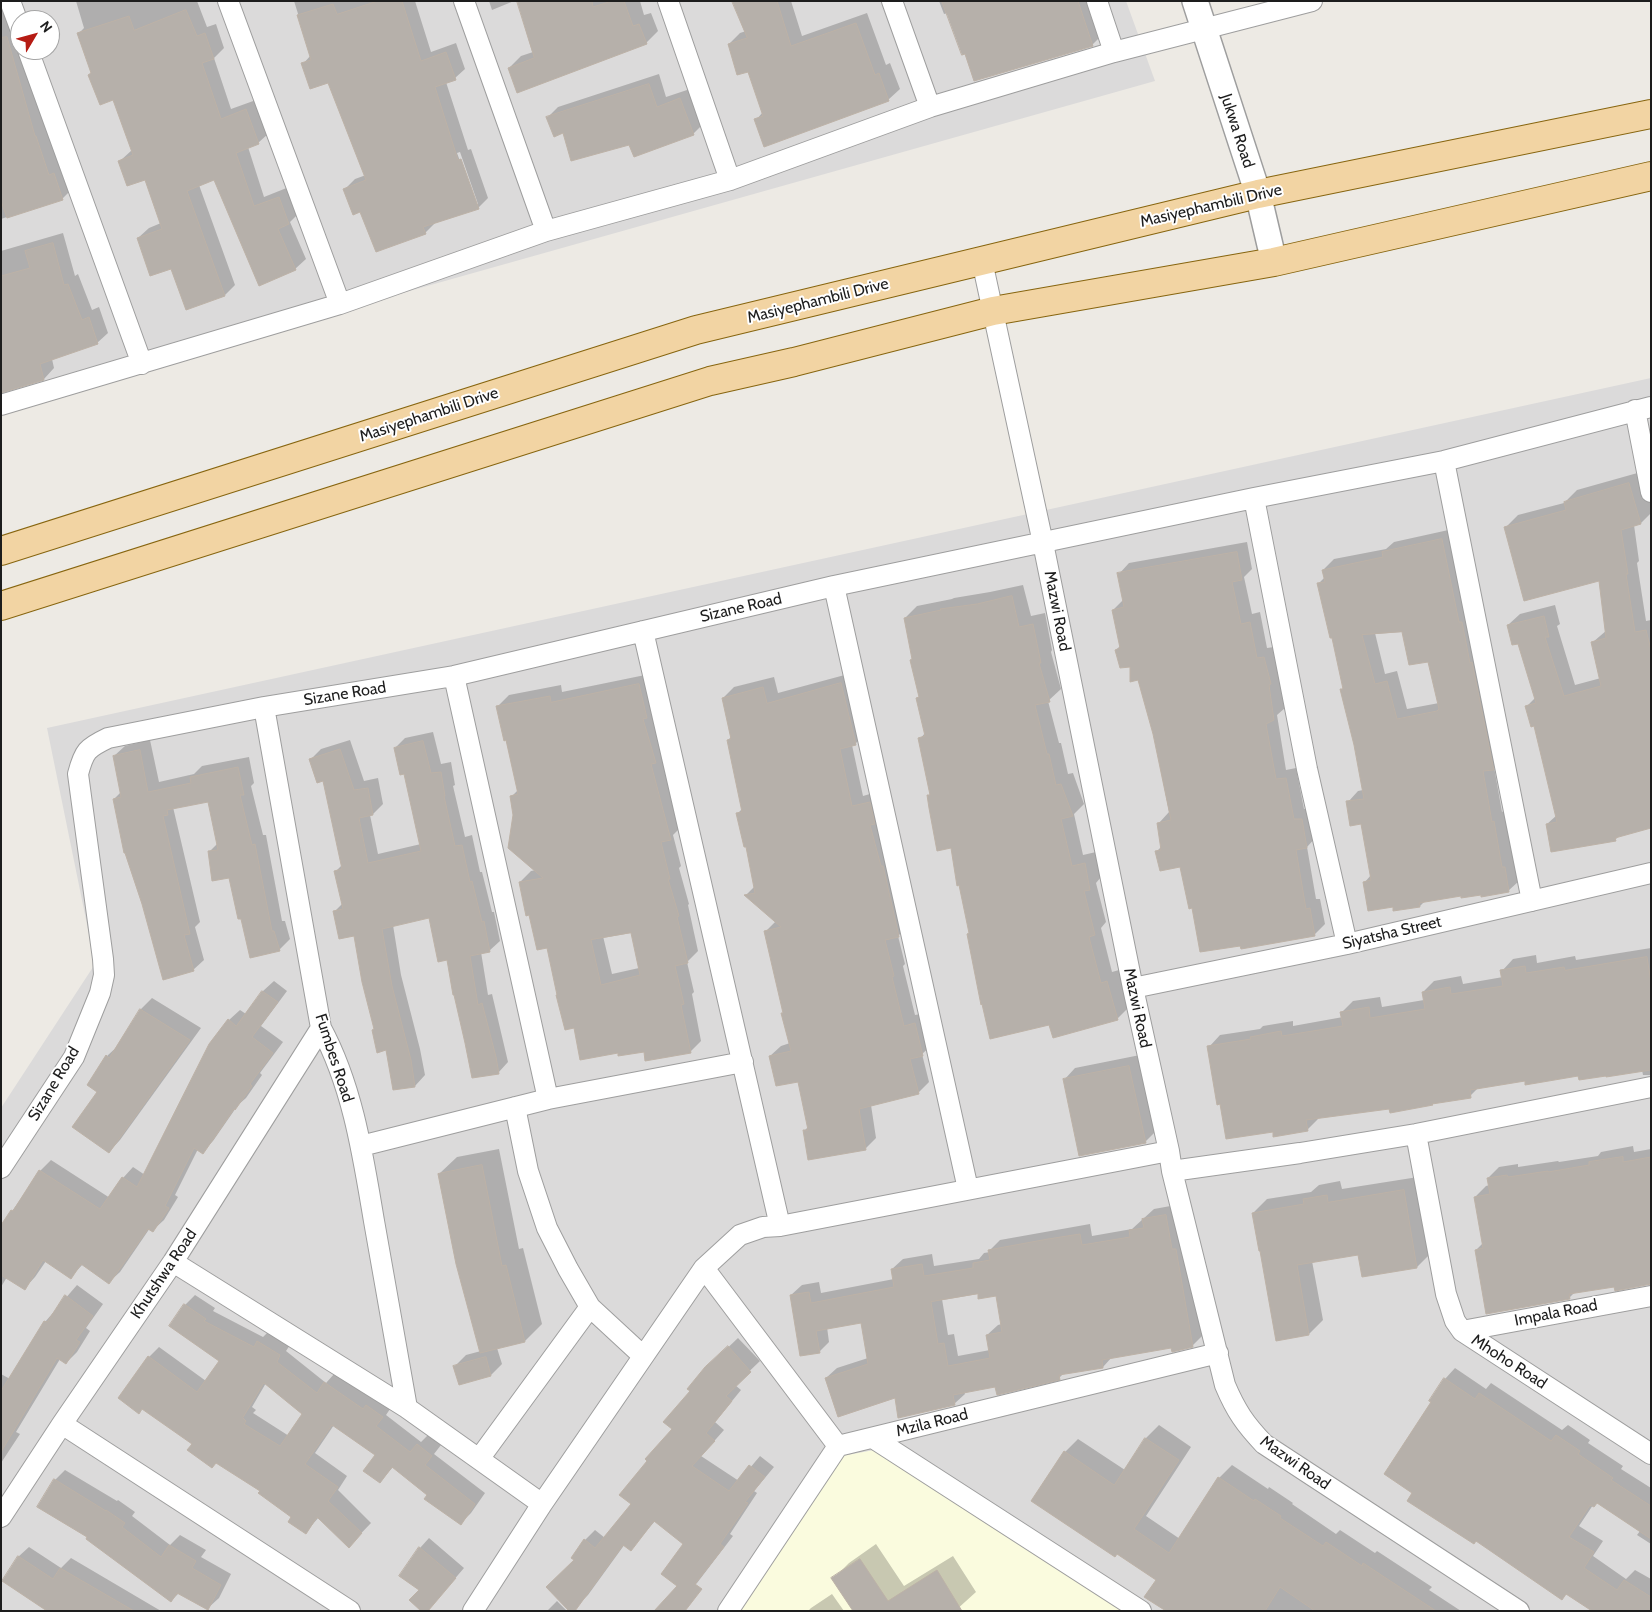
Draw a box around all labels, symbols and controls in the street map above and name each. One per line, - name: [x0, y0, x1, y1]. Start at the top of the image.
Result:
- north arrow: [10, 10, 60, 60]
- text: N: [36, 17, 56, 36]
- street label: Jukwa Road: [1216, 91, 1258, 171]
- street label: Masiyephambili Drive: [1138, 180, 1284, 232]
- street label: Masiyephambili Drive: [745, 274, 891, 328]
- street label: Masiyephambili Drive: [357, 383, 501, 447]
- street label: Mazwi Road: [1040, 569, 1074, 653]
- street label: Sizane Road: [698, 589, 784, 627]
- street label: Sizane Road: [302, 678, 388, 710]
- street label: Siyatsha Street: [1341, 912, 1443, 954]
- street label: Mazwi Road: [1119, 966, 1155, 1050]
- street label: Fumbes Road: [311, 1011, 357, 1105]
- street label: Sizane Road: [24, 1043, 84, 1125]
- street label: Khutshwa Road: [127, 1225, 201, 1323]
- street label: Impala Road: [1513, 1296, 1599, 1330]
- street label: Mhoho Road: [1468, 1331, 1550, 1393]
- street label: Mzila Road: [894, 1405, 970, 1441]
- street label: Mazwi Road: [1256, 1432, 1334, 1494]

